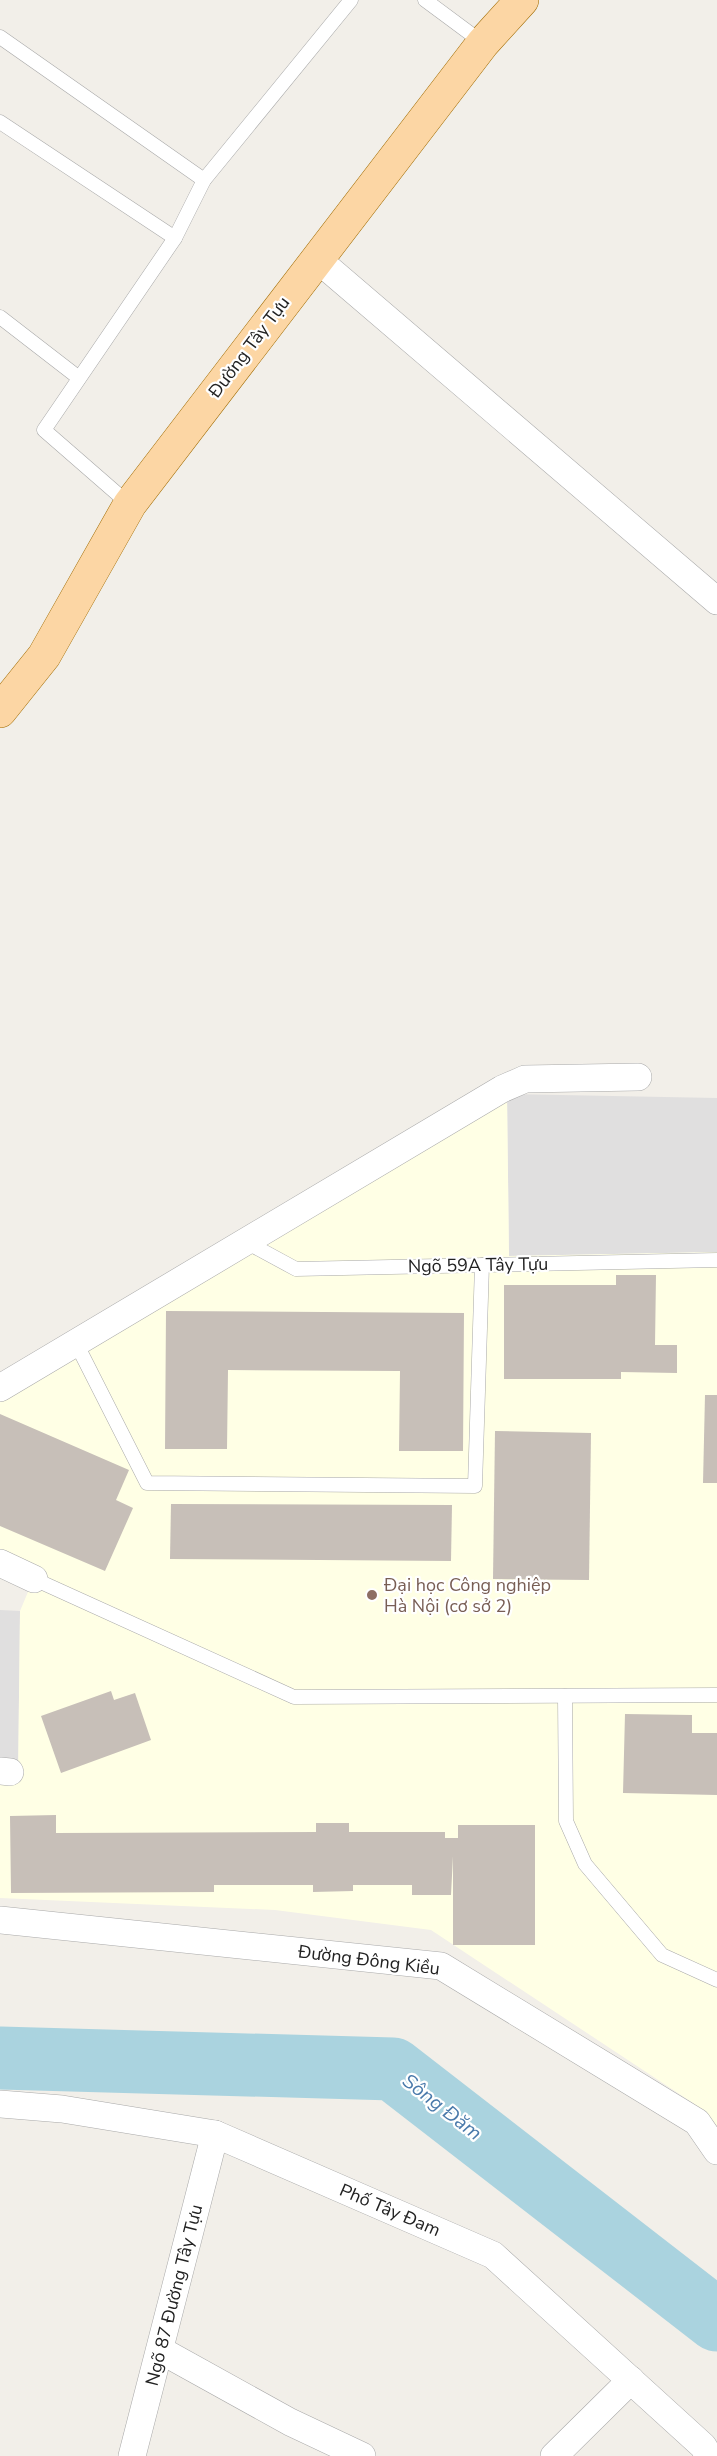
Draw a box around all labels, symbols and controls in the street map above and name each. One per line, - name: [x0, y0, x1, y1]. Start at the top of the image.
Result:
- street label: Đường Tây Tựu: [202, 291, 295, 403]
- street label: Ngõ 59A Tây Tựu: [408, 1252, 548, 1278]
- place label: Đại học Công nghiệp Hà Nội (cơ sở 2): [383, 1573, 551, 1618]
- marker: Đại học Công nghiệp Hà Nội (cơ sở 2): [365, 1588, 379, 1602]
- street label: Đường Đông Kiều: [296, 1939, 441, 1981]
- water label: Sông Đăm: [397, 2067, 487, 2147]
- street label: Phố Tây Đam: [336, 2178, 444, 2242]
- street label: Ngõ 87 Đường Tây Tựu: [140, 2202, 208, 2388]

